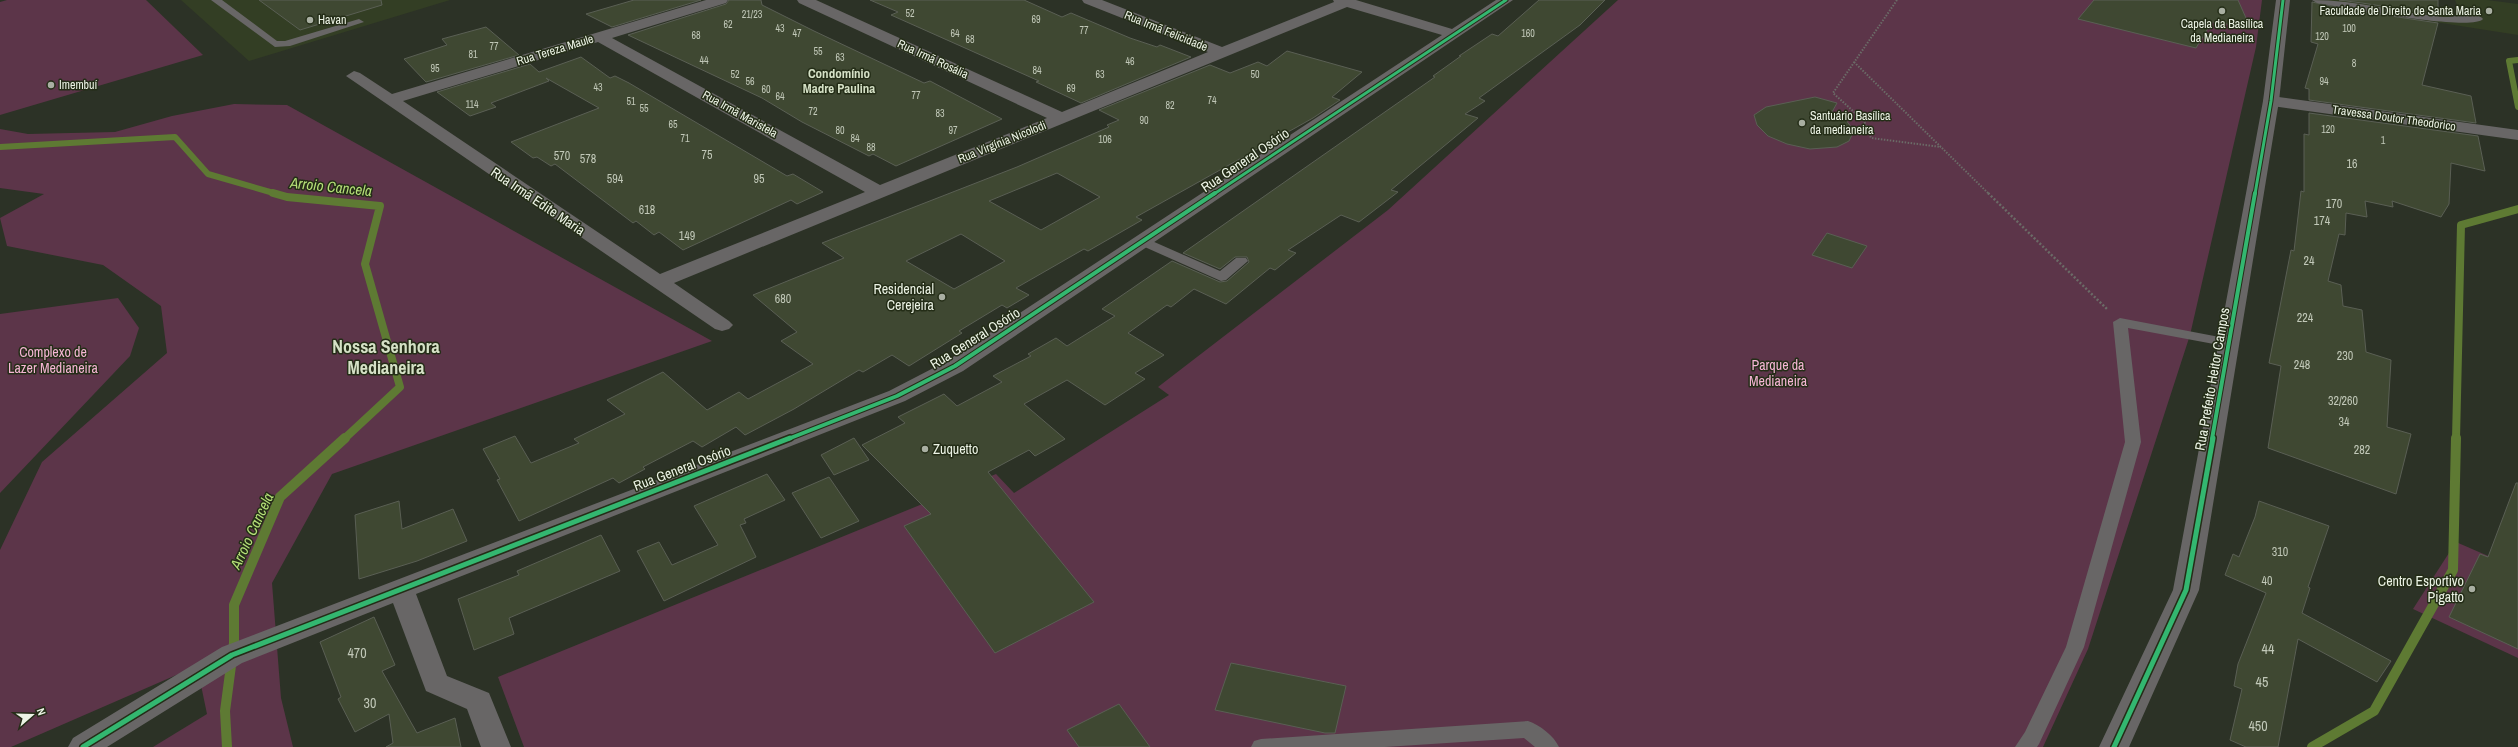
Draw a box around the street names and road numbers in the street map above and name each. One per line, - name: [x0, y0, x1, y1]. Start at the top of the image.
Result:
- street label: Rua Irmã Felicidade: [1122, 7, 1210, 55]
- street label: Rua Tereza Maule: [515, 31, 595, 69]
- street label: Rua Irmã Rosália: [895, 36, 972, 83]
- street label: Rua Irmã Maristela: [700, 87, 781, 142]
- street label: Travessa Doutor Theodorico: [2331, 101, 2457, 135]
- street label: Rua Virgínia Nicolodi: [955, 117, 1049, 167]
- street label: Rua General Osório: [1197, 124, 1293, 196]
- street label: Rua Irmã Edite Maria: [487, 163, 589, 239]
- street label: Rua General Osório: [927, 303, 1023, 373]
- street label: Rua Prefeito Heitor Campos: [2191, 306, 2233, 452]
- street label: Rua General Osório: [631, 441, 733, 495]

